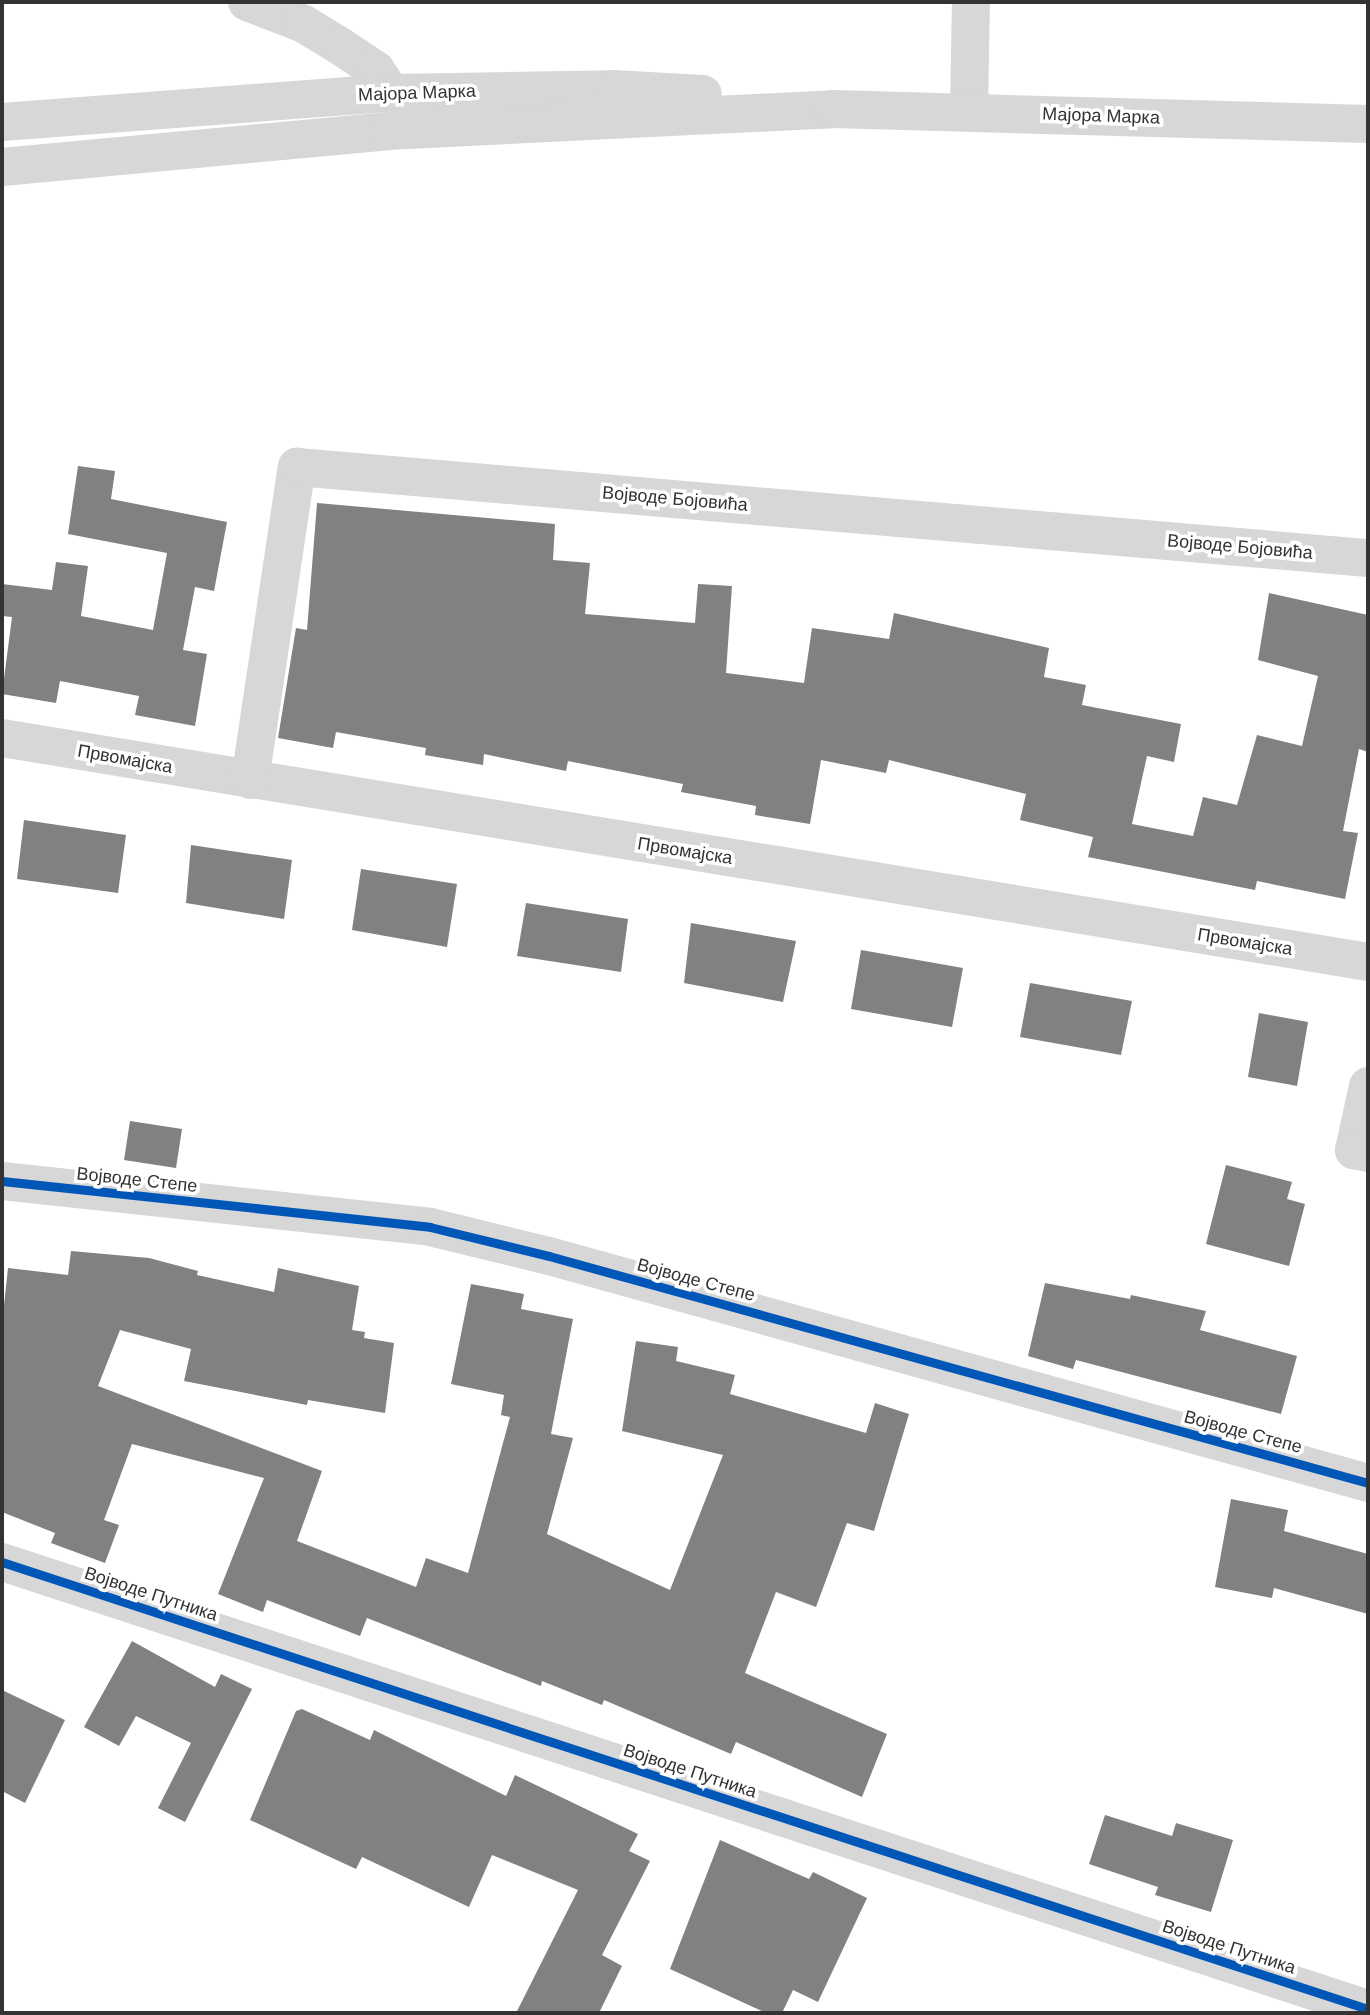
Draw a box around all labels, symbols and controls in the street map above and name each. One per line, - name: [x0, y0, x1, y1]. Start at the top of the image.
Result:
- street label: Мајора Марка: [358, 80, 476, 106]
- street label: Мајора Марка: [1042, 103, 1160, 129]
- street label: Војводе Бојовића: [601, 482, 749, 516]
- street label: Војводе Бојовића: [1166, 530, 1314, 564]
- street label: Првомајска: [76, 740, 174, 778]
- street label: Првомајска: [636, 833, 734, 869]
- street label: Првомајска: [1196, 924, 1294, 960]
- street label: Војводе Степе: [76, 1163, 198, 1197]
- street label: Војводе Степе: [635, 1254, 757, 1306]
- street label: Војводе Степе: [1182, 1406, 1304, 1458]
- street label: Војводе Путника: [82, 1562, 220, 1626]
- street label: Војводе Путника: [621, 1739, 759, 1803]
- street label: Војводе Путника: [1160, 1915, 1298, 1979]

